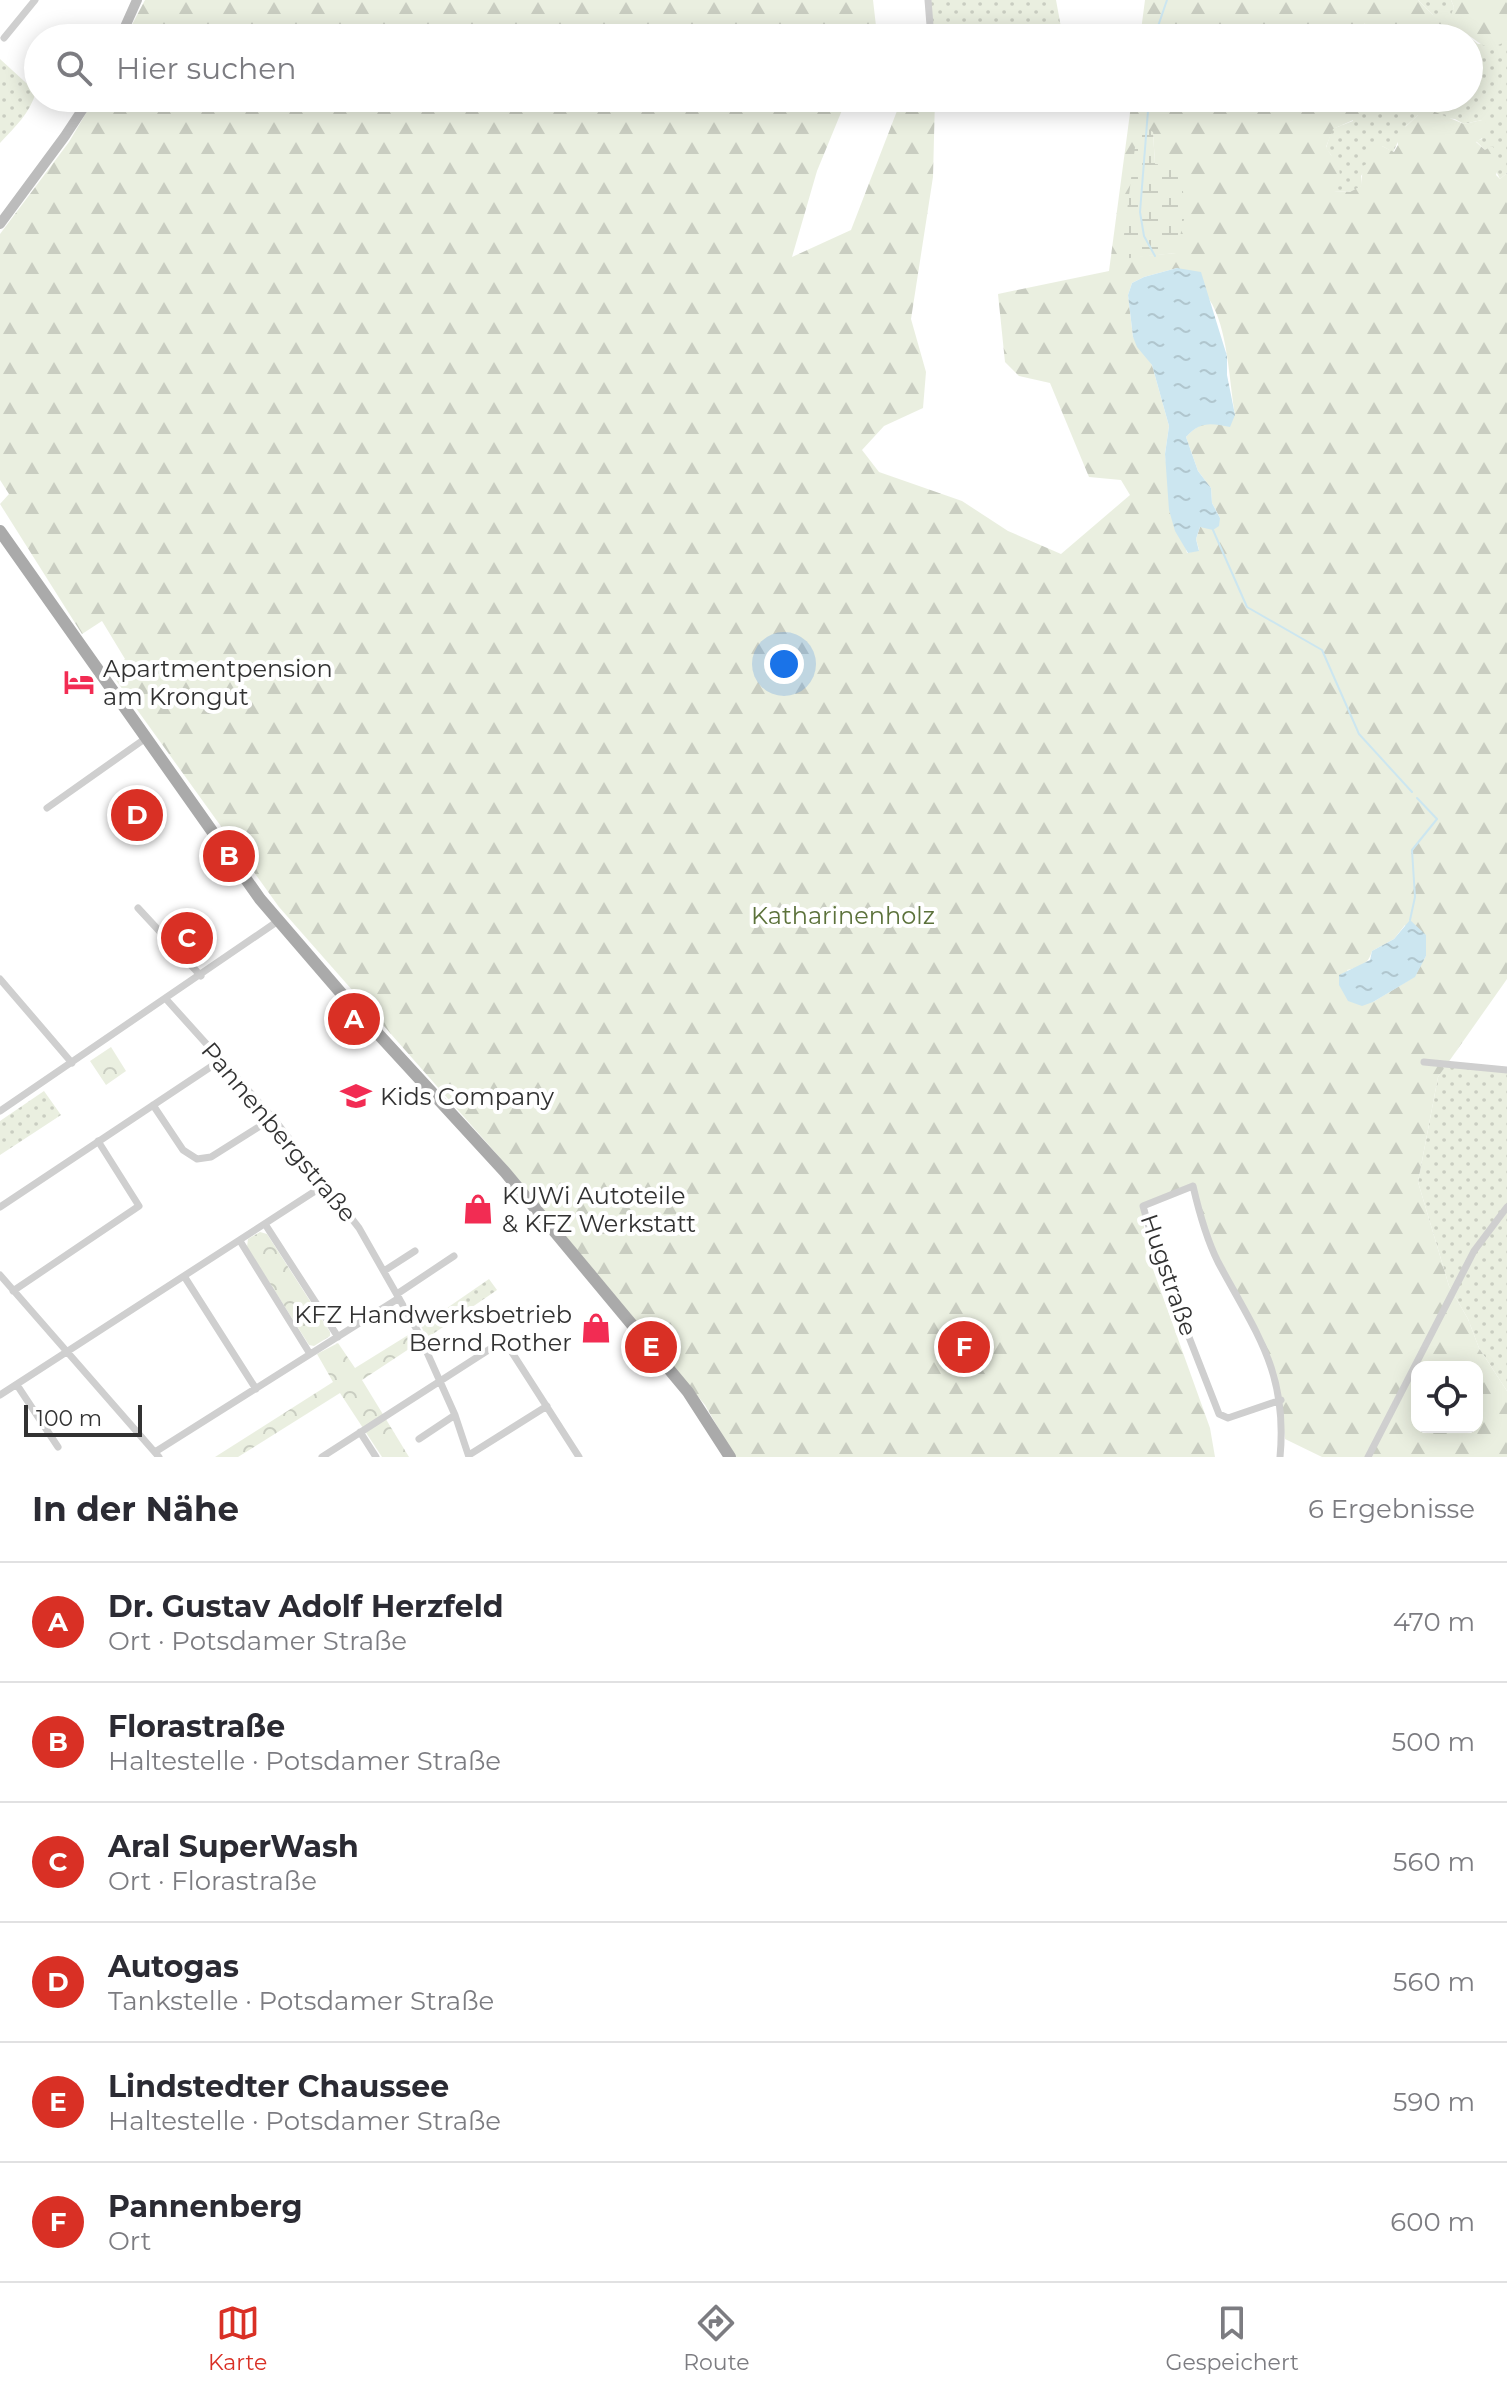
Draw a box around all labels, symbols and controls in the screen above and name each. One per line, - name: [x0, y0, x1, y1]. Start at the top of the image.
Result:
- search box: [24, 24, 1483, 112]
- icon: search: [52, 46, 96, 90]
- text: Hier suchen: [116, 50, 297, 87]
- your location: [764, 644, 804, 684]
- place label: Apartmentpension am Krongut: [103, 654, 333, 711]
- hotel icon: Apartmentpension am Krongut: [62, 665, 96, 699]
- pin: D: [111, 785, 163, 845]
- pin: B: [203, 826, 255, 886]
- park label: Katharinenholz: [751, 901, 935, 930]
- pin: C: [161, 908, 213, 968]
- pin: A: [328, 989, 380, 1049]
- street label: Pannenbergstraße: [195, 1036, 363, 1228]
- school or university icon: Kids Company: [339, 1079, 373, 1113]
- place label: Kids Company: [380, 1082, 554, 1111]
- place label: KUWi Autoteile & KFZ Werkstatt: [502, 1181, 696, 1238]
- shop icon: KUWi Autoteile & KFZ Werkstatt: [461, 1192, 495, 1226]
- street label: Hugstraße: [1135, 1210, 1203, 1340]
- place label: KFZ Handwerksbetrieb Bernd Rother: [294, 1300, 572, 1357]
- shop icon: KFZ Handwerksbetrieb Bernd Rother: [579, 1311, 613, 1345]
- pin: E: [625, 1317, 677, 1377]
- pin: F: [938, 1317, 990, 1377]
- map controls: [1411, 1361, 1483, 1433]
- button: locate: [1411, 1361, 1483, 1433]
- scale bar: [24, 1401, 142, 1437]
- text: 100 m: [36, 1405, 102, 1432]
- text: In der Nähe: [32, 1488, 239, 1530]
- text: 6 Ergebnisse: [1308, 1493, 1475, 1525]
- text: Dr. Gustav Adolf Herzfeld: [108, 1588, 503, 1625]
- text: A: [48, 1606, 68, 1638]
- text: 470 m: [1393, 1606, 1475, 1638]
- text: Ort · Potsdamer Straße: [108, 1625, 407, 1657]
- text: Florastraße: [108, 1708, 285, 1745]
- text: B: [48, 1726, 68, 1758]
- text: 500 m: [1391, 1726, 1475, 1758]
- text: Haltestelle · Potsdamer Straße: [108, 1745, 501, 1777]
- text: Aral SuperWash: [108, 1828, 359, 1865]
- text: C: [49, 1846, 67, 1878]
- text: 560 m: [1393, 1846, 1475, 1878]
- text: Ort · Florastraße: [108, 1865, 317, 1897]
- text: Autogas: [108, 1948, 239, 1985]
- text: D: [47, 1966, 69, 1998]
- text: 560 m: [1393, 1966, 1475, 1998]
- text: Tankstelle · Potsdamer Straße: [108, 1985, 494, 2017]
- text: Lindstedter Chaussee: [108, 2068, 449, 2105]
- text: E: [49, 2086, 67, 2118]
- text: 590 m: [1393, 2086, 1475, 2118]
- text: Haltestelle · Potsdamer Straße: [108, 2105, 501, 2137]
- text: Pannenberg: [108, 2188, 303, 2225]
- text: F: [50, 2206, 66, 2238]
- text: 600 m: [1390, 2206, 1475, 2238]
- text: Ort: [108, 2225, 151, 2257]
- tab: Karte: [208, 2301, 267, 2376]
- tab: Route: [683, 2301, 749, 2376]
- tab: Gespeichert: [1165, 2301, 1299, 2376]

